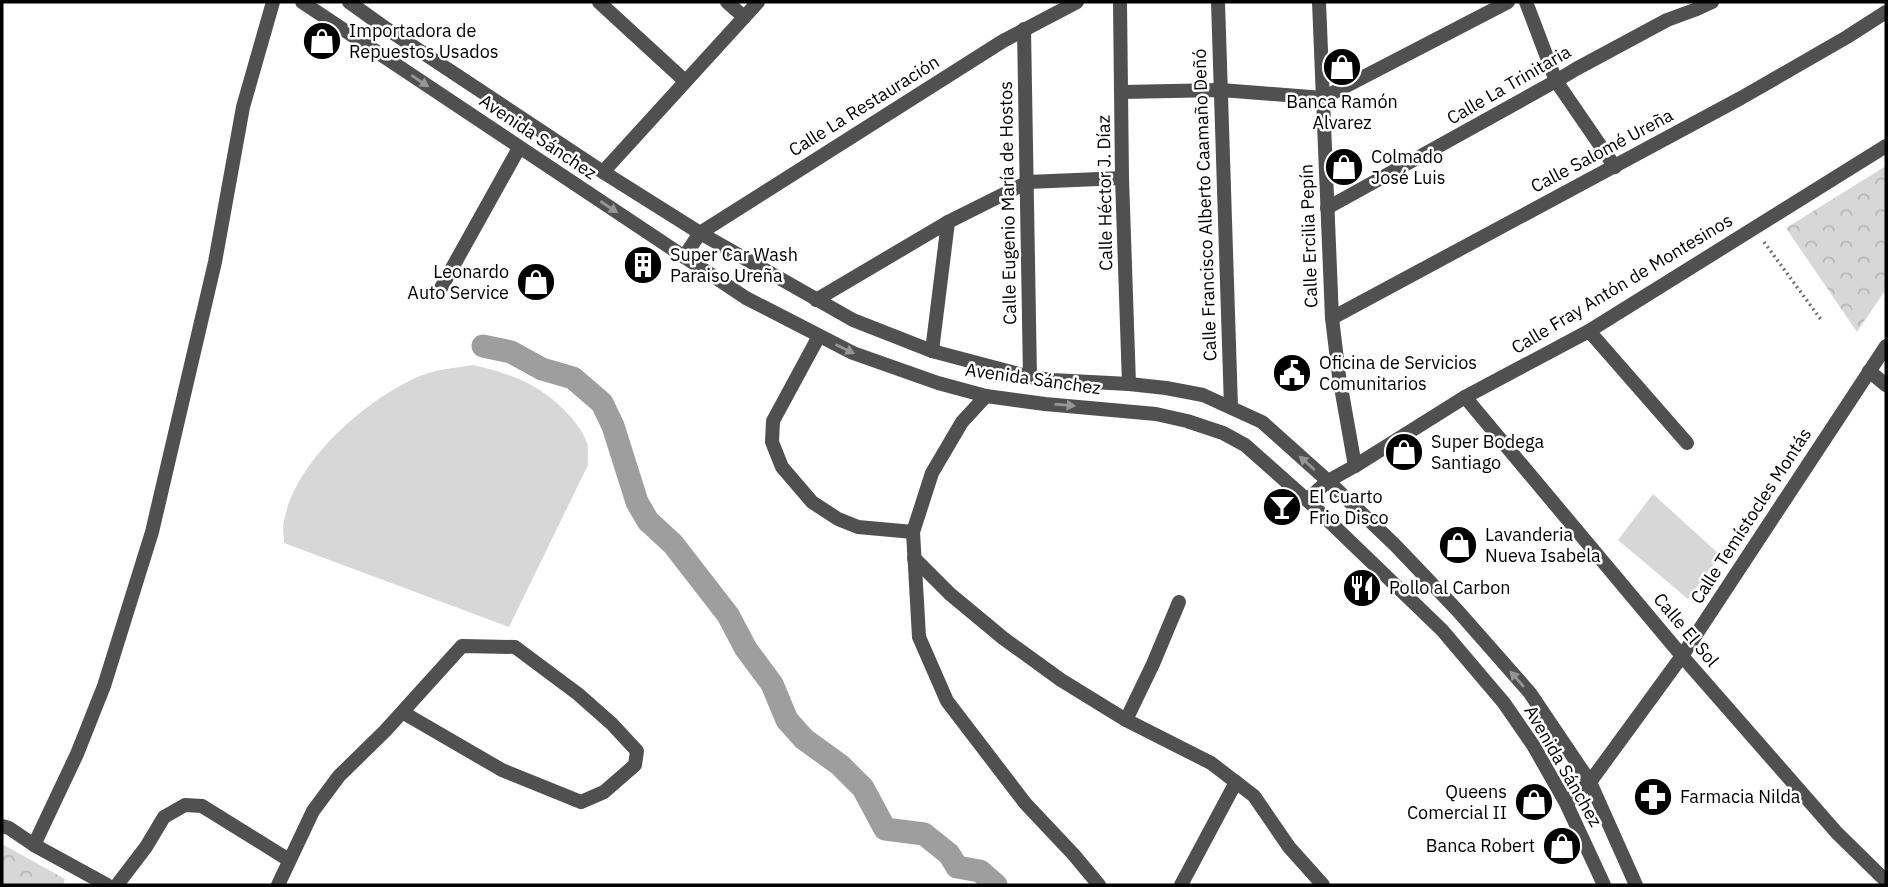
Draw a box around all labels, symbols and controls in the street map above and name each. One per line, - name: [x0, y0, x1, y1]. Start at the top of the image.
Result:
- place label: Importadora de Repuestos Usados: [349, 19, 499, 63]
- shop icon: Importadora de Repuestos Usados: [301, 20, 343, 62]
- street label: Calle La Trinitaria: [1443, 40, 1575, 129]
- shop icon: Banca Ramón Alvarez: [1321, 46, 1363, 88]
- street label: Calle Francisco Alberto Caamaño Deñó: [1188, 48, 1221, 362]
- street label: Calle La Restauración: [784, 50, 943, 161]
- one-way arrow: [410, 74, 429, 87]
- street label: Calle Eugenio María de Hostos: [994, 81, 1021, 325]
- street label: Avenida Sánchez: [475, 89, 601, 184]
- place label: Banca Ramón Alvarez: [1286, 90, 1398, 134]
- street label: Calle Salomé Ureña: [1527, 103, 1677, 198]
- street label: Calle Héctor J. Díaz: [1092, 115, 1117, 271]
- place label: Colmado José Luis: [1371, 145, 1445, 189]
- shop icon: Colmado José Luis: [1323, 146, 1365, 188]
- street label: Calle Ercilia Pepín: [1294, 164, 1323, 308]
- one-way arrow: [599, 201, 618, 214]
- street label: Calle Fray Antón de Montesinos: [1507, 208, 1737, 359]
- place label: Super Car Wash Paraiso Ureña: [670, 243, 798, 287]
- building icon: Super Car Wash Paraiso Ureña: [622, 244, 664, 286]
- place label: Leonardo Auto Service: [407, 260, 509, 304]
- shop icon: Leonardo Auto Service: [515, 261, 557, 303]
- one-way arrow: [835, 344, 855, 355]
- place label: Oficina de Servicios Comunitarios: [1319, 351, 1477, 395]
- public building icon: Oficina de Servicios Comunitarios: [1271, 352, 1313, 394]
- street label: Avenida Sánchez: [964, 358, 1102, 399]
- one-way arrow: [1054, 400, 1076, 411]
- street label: Calle Temístocles Montás: [1685, 423, 1816, 608]
- place label: Super Bodega Santiago: [1431, 430, 1544, 474]
- shop icon: Super Bodega Santiago: [1383, 431, 1425, 473]
- one-way arrow: [1298, 455, 1316, 471]
- place label: El Cuarto Frio Disco: [1309, 485, 1389, 529]
- bar icon: El Cuarto Frio Disco: [1261, 486, 1303, 528]
- place label: Lavanderia Nueva Isabela: [1485, 523, 1601, 567]
- shop icon: Lavanderia Nueva Isabela: [1437, 524, 1479, 566]
- restaurant icon: Pollo al Carbon: [1341, 567, 1383, 609]
- place label: Pollo al Carbon: [1389, 576, 1511, 599]
- street label: Calle El Sol: [1649, 588, 1724, 672]
- one-way arrow: [1510, 670, 1525, 687]
- street label: Avenida Sánchez: [1519, 701, 1608, 831]
- pharmacy icon: Farmacia Nilda: [1632, 776, 1674, 818]
- place label: Queens Comercial II: [1407, 780, 1507, 824]
- shop icon: Queens Comercial II: [1513, 781, 1555, 823]
- place label: Farmacia Nilda: [1680, 785, 1801, 808]
- shop icon: Banca Robert: [1541, 825, 1583, 867]
- place label: Banca Robert: [1426, 834, 1535, 857]

